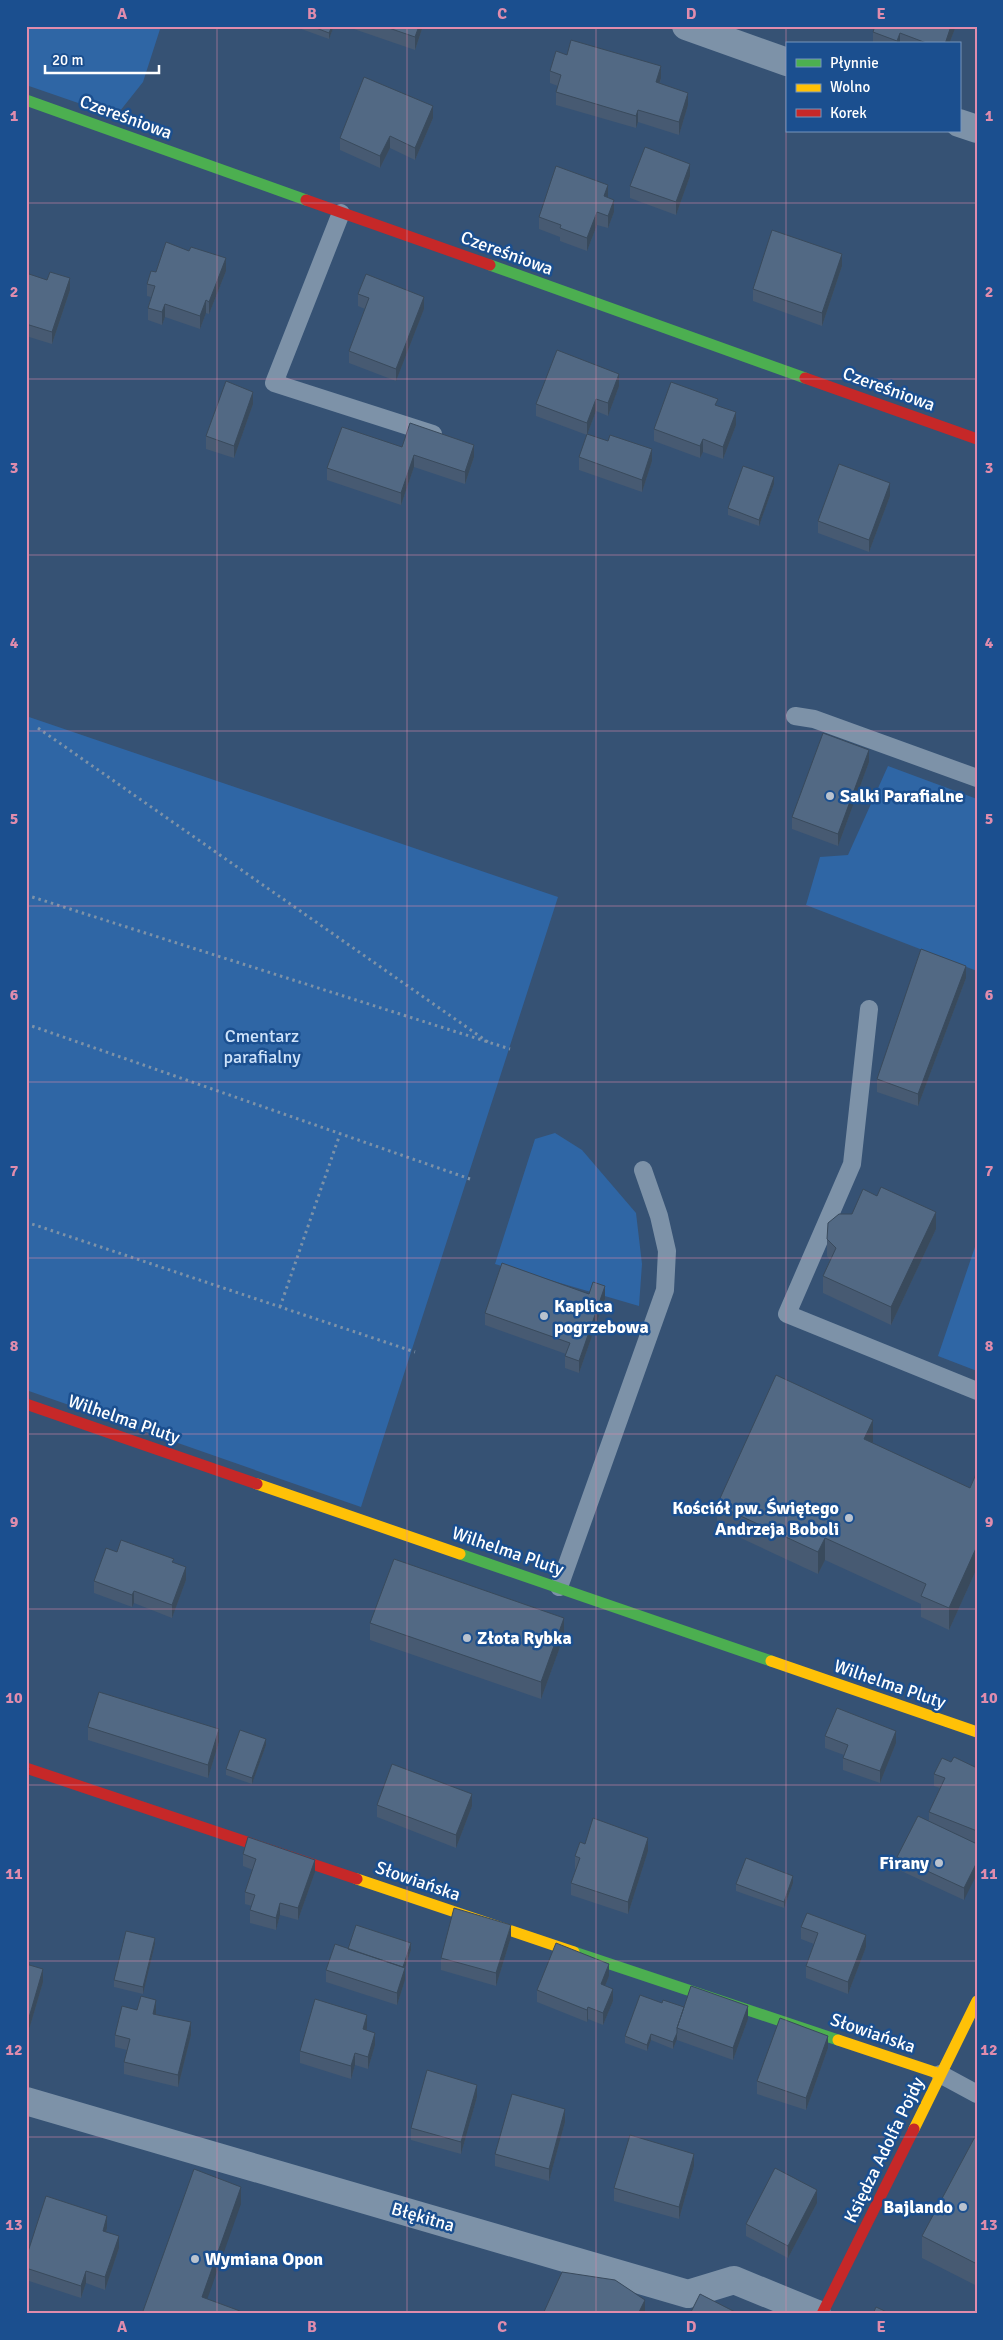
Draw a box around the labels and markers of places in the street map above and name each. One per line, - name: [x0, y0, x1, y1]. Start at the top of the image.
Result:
- place label: Salki Parafialne: [840, 785, 964, 807]
- marker: Salki Parafialne: [824, 790, 836, 802]
- place label: Kaplica pogrzebowa: [554, 1295, 649, 1338]
- marker: Kaplica pogrzebowa: [538, 1310, 550, 1322]
- place label: Kościół pw. Świętego Andrzeja Boboli: [672, 1497, 839, 1540]
- marker: Kościół pw. Świętego Andrzeja Boboli: [843, 1512, 855, 1524]
- place label: Złota Rybka: [477, 1627, 572, 1649]
- marker: Złota Rybka: [461, 1632, 473, 1644]
- place label: Firany: [879, 1852, 929, 1874]
- marker: Firany: [933, 1857, 945, 1869]
- place label: Bajlando: [883, 2196, 953, 2218]
- marker: Bajlando: [957, 2201, 969, 2213]
- place label: Wymiana Opon: [205, 2248, 323, 2270]
- marker: Wymiana Opon: [189, 2253, 201, 2265]

